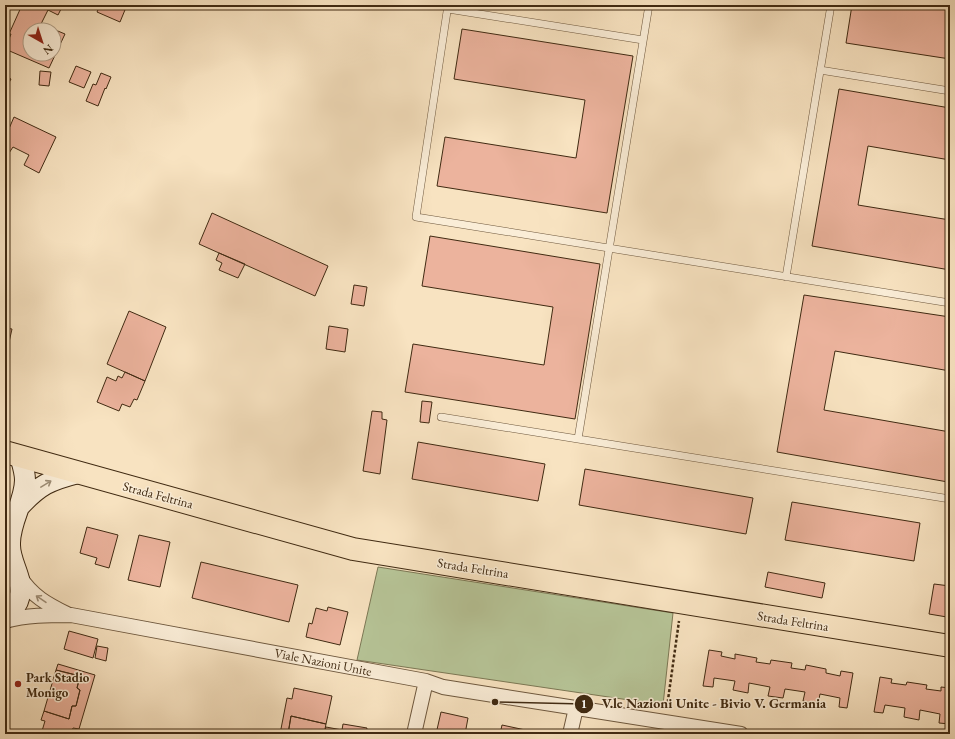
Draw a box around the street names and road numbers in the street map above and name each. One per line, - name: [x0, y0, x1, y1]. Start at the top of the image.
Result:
- street label: Strada Feltrina: [121, 477, 196, 513]
- street label: Strada Feltrina: [436, 554, 511, 582]
- street label: Strada Feltrina: [756, 607, 831, 635]
- street label: Viale Nazioni Unite: [273, 644, 373, 680]

